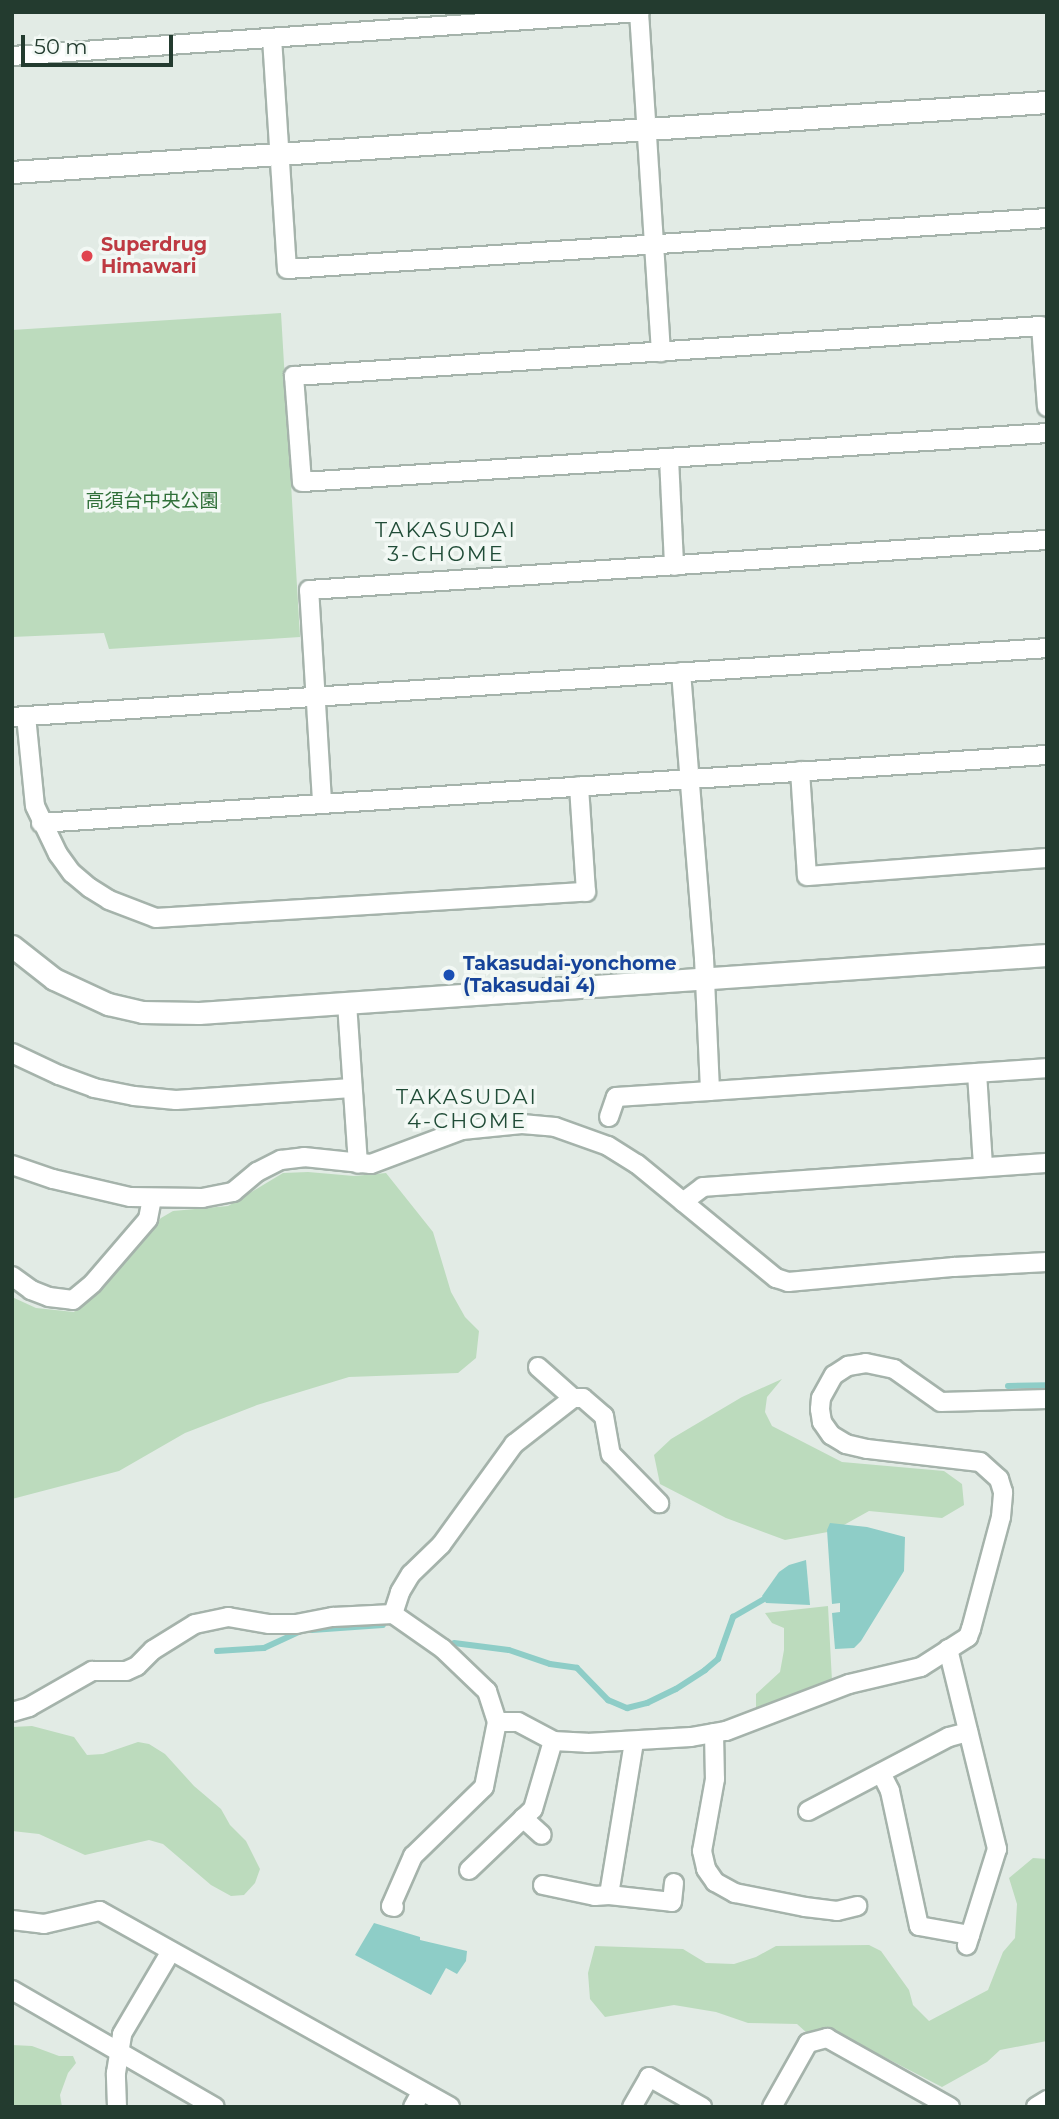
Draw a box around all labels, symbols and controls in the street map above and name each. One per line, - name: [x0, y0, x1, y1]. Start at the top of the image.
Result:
- scale bar: [24, 21, 177, 65]
- text: 50 m: [34, 34, 88, 59]
- place label: Superdrug Himawari: [101, 234, 207, 278]
- marker: Superdrug Himawari: [79, 248, 95, 264]
- park label: 高須台中央公園: [86, 490, 218, 512]
- district label: TAKASUDAI 3-CHOME: [376, 517, 516, 567]
- place label: Takasudai-yonchome (Takasudai 4): [463, 953, 677, 997]
- marker: Takasudai-yonchome (Takasudai 4): [441, 967, 457, 983]
- district label: TAKASUDAI 4-CHOME: [397, 1084, 537, 1134]

